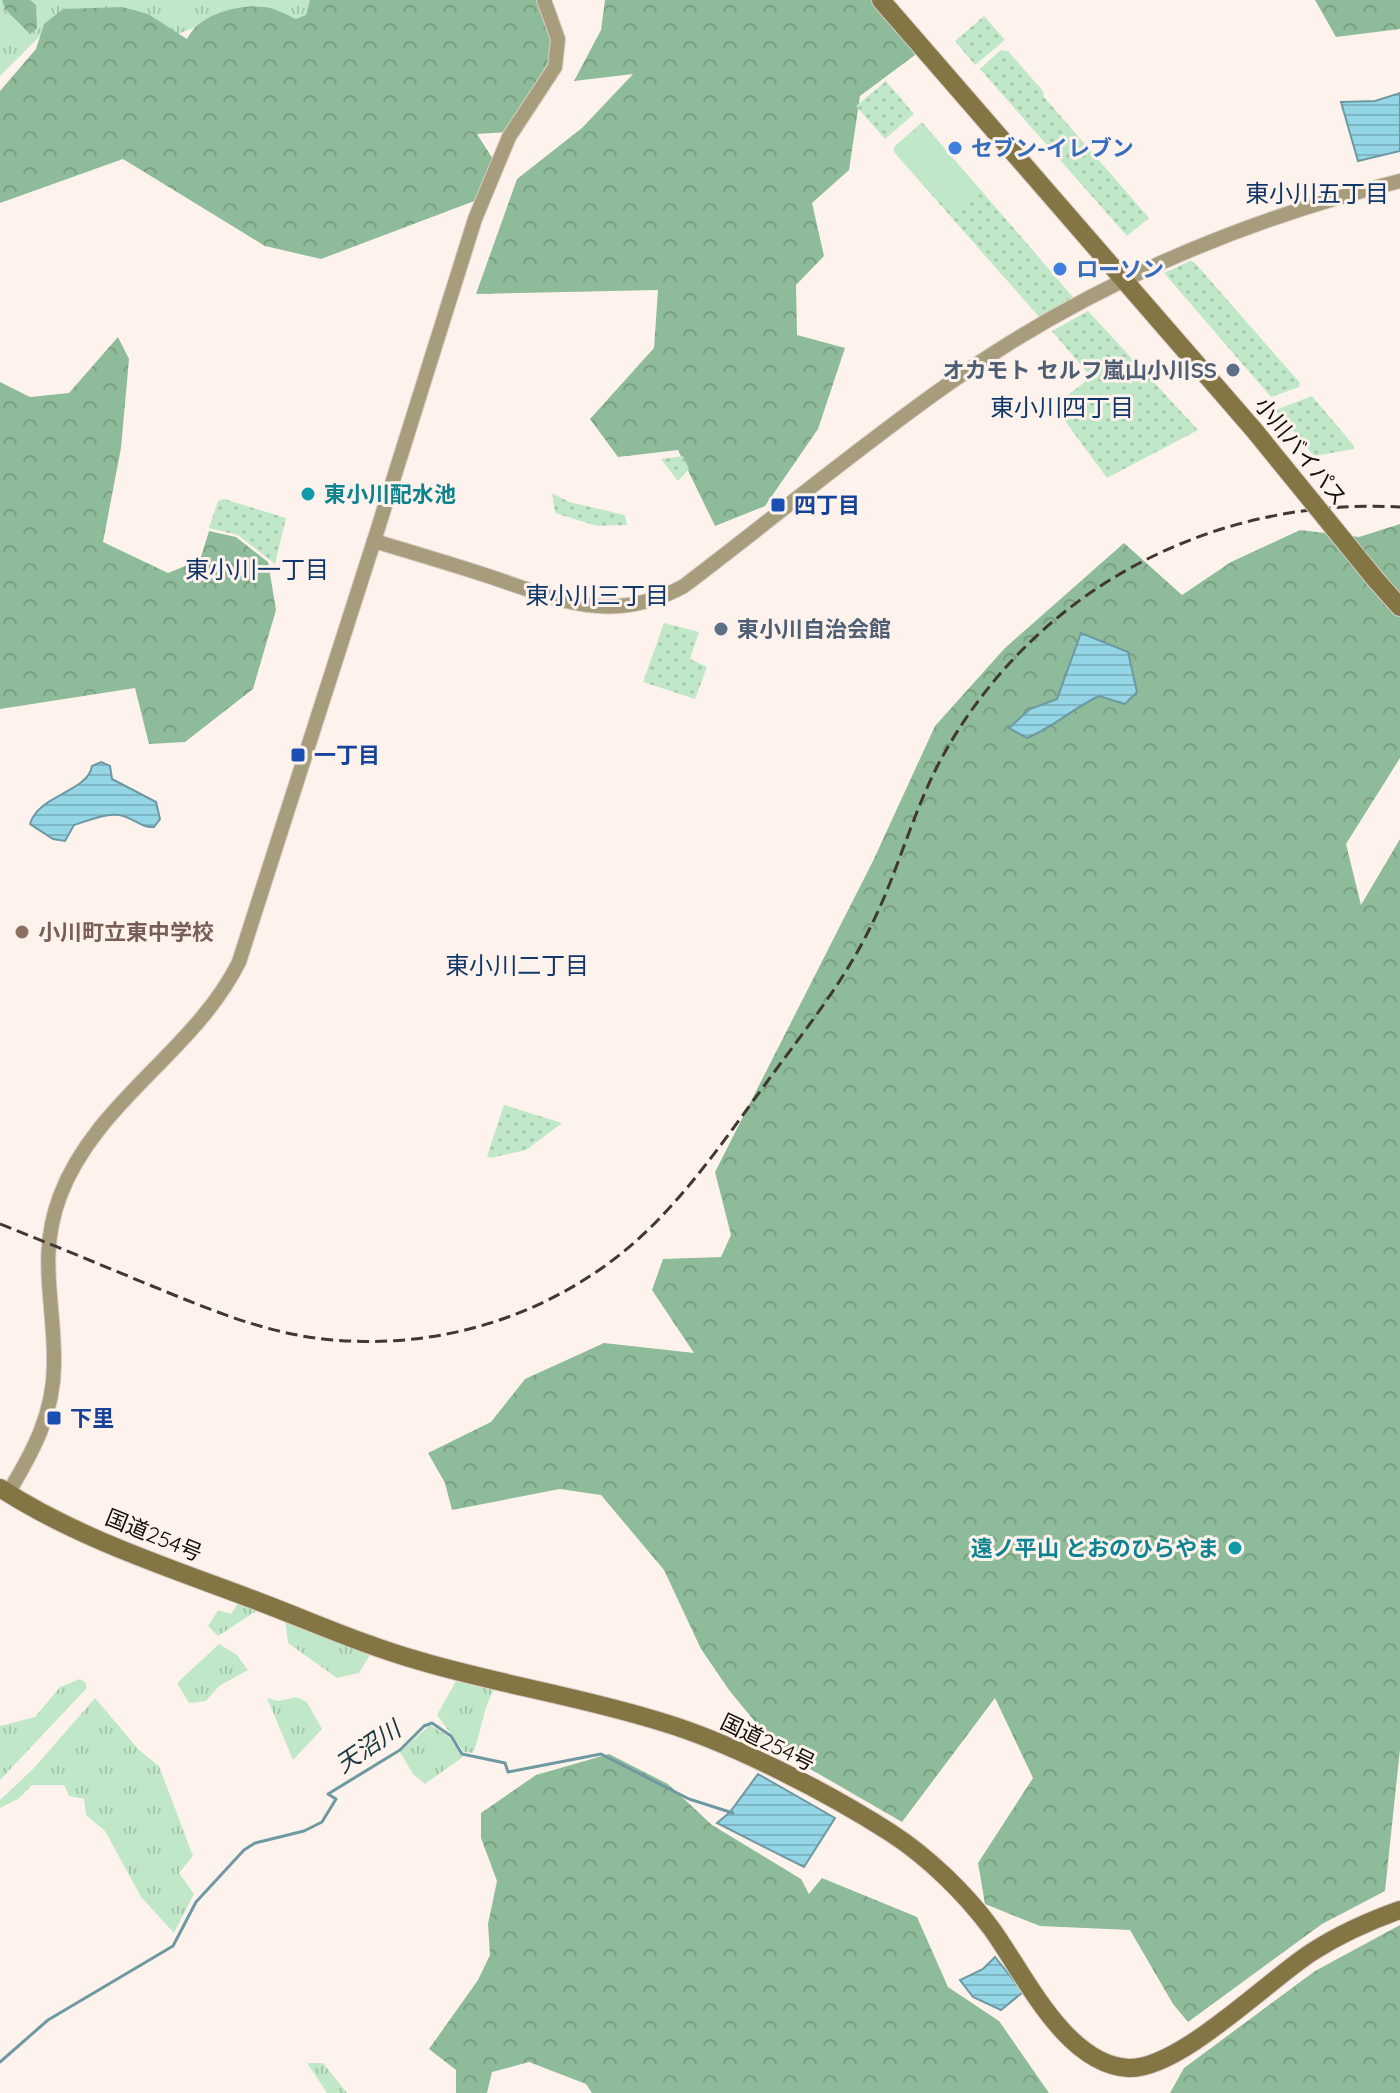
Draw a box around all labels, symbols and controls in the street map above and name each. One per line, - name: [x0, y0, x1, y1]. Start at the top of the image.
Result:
- place label: セブン-イレブン: [971, 134, 1134, 162]
- marker: セブン-イレブン: [946, 139, 964, 157]
- district label: 東小川五丁目: [1245, 178, 1389, 208]
- place label: ローソン: [1076, 255, 1164, 283]
- marker: ローソン: [1051, 260, 1069, 278]
- place label: オカモト セルフ嵐山小川SS: [943, 356, 1217, 384]
- marker: オカモト セルフ嵐山小川SS: [1224, 361, 1242, 379]
- street label: 小川バイパス: [1249, 391, 1353, 511]
- district label: 東小川四丁目: [990, 392, 1134, 422]
- place label: 東小川配水池: [324, 480, 456, 508]
- marker: 東小川配水池: [299, 485, 317, 503]
- place label: 四丁目: [794, 491, 860, 519]
- marker: 四丁目: [769, 496, 787, 514]
- district label: 東小川一丁目: [185, 554, 329, 584]
- district label: 東小川三丁目: [525, 580, 669, 610]
- place label: 東小川自治会館: [737, 615, 891, 643]
- marker: 東小川自治会館: [712, 620, 730, 638]
- place label: 一丁目: [314, 741, 380, 769]
- marker: 一丁目: [289, 746, 307, 764]
- place label: 小川町立東中学校: [38, 918, 214, 946]
- marker: 小川町立東中学校: [13, 923, 31, 941]
- district label: 東小川二丁目: [445, 950, 589, 980]
- place label: 下里: [70, 1404, 114, 1432]
- marker: 下里: [45, 1409, 63, 1427]
- street label: 国道254号: [102, 1503, 206, 1567]
- place label: 遠ノ平山 とおのひらやま: [971, 1534, 1219, 1562]
- marker: 遠ノ平山 とおのひらやま: [1226, 1539, 1244, 1557]
- street label: 国道254号: [716, 1707, 820, 1777]
- water label: 天沼川: [329, 1712, 408, 1779]

